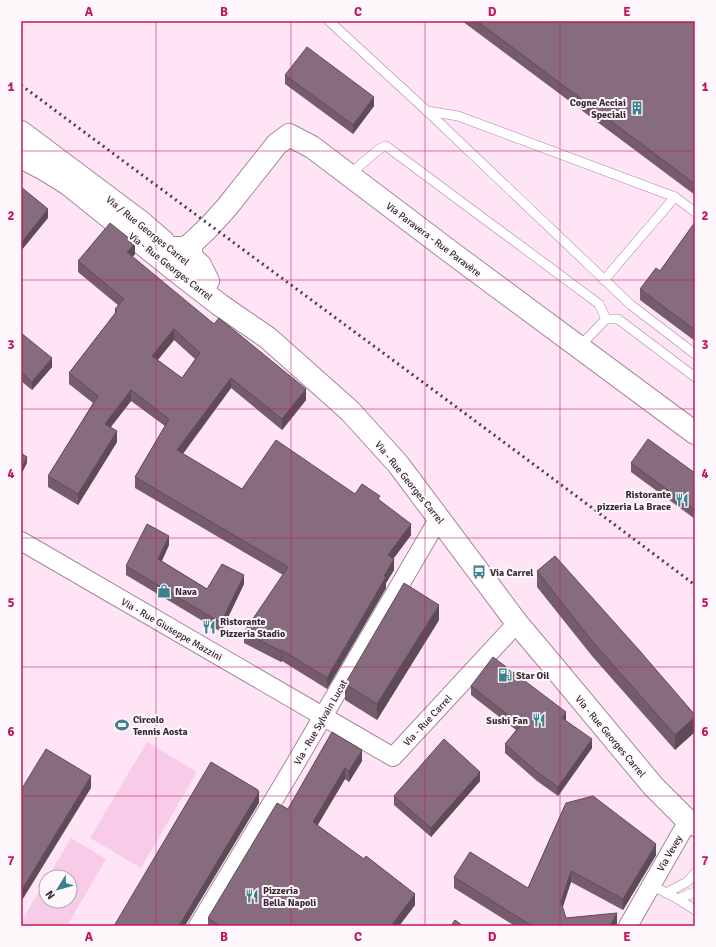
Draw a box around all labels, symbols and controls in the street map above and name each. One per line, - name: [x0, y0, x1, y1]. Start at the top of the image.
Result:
- text: A: [85, 4, 94, 20]
- text: B: [220, 4, 228, 20]
- text: C: [354, 4, 362, 20]
- text: D: [488, 4, 497, 20]
- text: E: [623, 4, 631, 20]
- text: 1: [7, 79, 15, 95]
- text: 1: [701, 79, 709, 95]
- place label: Cogne Acciai Speciali: [570, 97, 626, 121]
- building icon: Cogne Acciai Speciali: [629, 100, 645, 116]
- street label: Via / Rue Georges Carrel: [103, 193, 192, 268]
- street label: Via Paravera - Rue Paravère: [383, 200, 483, 280]
- text: 2: [7, 208, 15, 224]
- text: 2: [701, 208, 709, 224]
- street label: Via - Rue Georges Carrel: [126, 230, 215, 303]
- text: 3: [7, 337, 15, 353]
- text: 3: [701, 337, 709, 353]
- street label: Via - Rue Georges Carrel: [372, 439, 446, 527]
- text: 4: [7, 466, 15, 482]
- text: 4: [701, 466, 709, 482]
- place label: Ristorante pizzeria La Brace: [597, 489, 671, 513]
- restaurant icon: Ristorante pizzeria La Brace: [674, 492, 690, 508]
- bus stop icon: Via Carrel: [471, 564, 487, 580]
- place label: Via Carrel: [490, 567, 533, 579]
- shop icon: Nava: [156, 583, 172, 599]
- place label: Nava: [175, 586, 197, 598]
- text: 5: [7, 595, 15, 611]
- text: 5: [701, 595, 709, 611]
- street label: Via - Rue Giuseppe Mazzini: [119, 596, 224, 664]
- place label: Ristorante Pizzeria Stadio: [220, 616, 285, 640]
- restaurant icon: Ristorante Pizzeria Stadio: [201, 619, 217, 635]
- fuel station icon: Star Oil: [497, 667, 513, 683]
- place label: Star Oil: [516, 670, 549, 682]
- street label: Via - Rue Sylvain Lucat: [292, 677, 350, 767]
- street label: Via - Rue Carrel: [401, 692, 455, 749]
- street label: Via - Rue Georges Carrel: [572, 693, 648, 780]
- restaurant icon: Sushi Fan: [531, 712, 547, 728]
- place label: Circolo Tennis Aosta: [133, 714, 188, 738]
- place label: Sushi Fan: [486, 715, 529, 727]
- sports icon: Circolo Tennis Aosta: [114, 717, 130, 733]
- text: 6: [7, 724, 15, 740]
- text: 6: [701, 724, 709, 740]
- street label: Via Vevey: [655, 833, 685, 874]
- text: 7: [7, 853, 15, 869]
- text: 7: [701, 853, 709, 869]
- north arrow: [38, 869, 78, 909]
- place label: Pizzeria Bella Napoli: [263, 885, 316, 909]
- text: N: [43, 888, 58, 902]
- restaurant icon: Pizzeria Bella Napoli: [244, 888, 260, 904]
- text: A: [85, 929, 94, 945]
- text: B: [220, 929, 228, 945]
- text: C: [354, 929, 362, 945]
- text: D: [488, 929, 497, 945]
- text: E: [623, 929, 631, 945]

